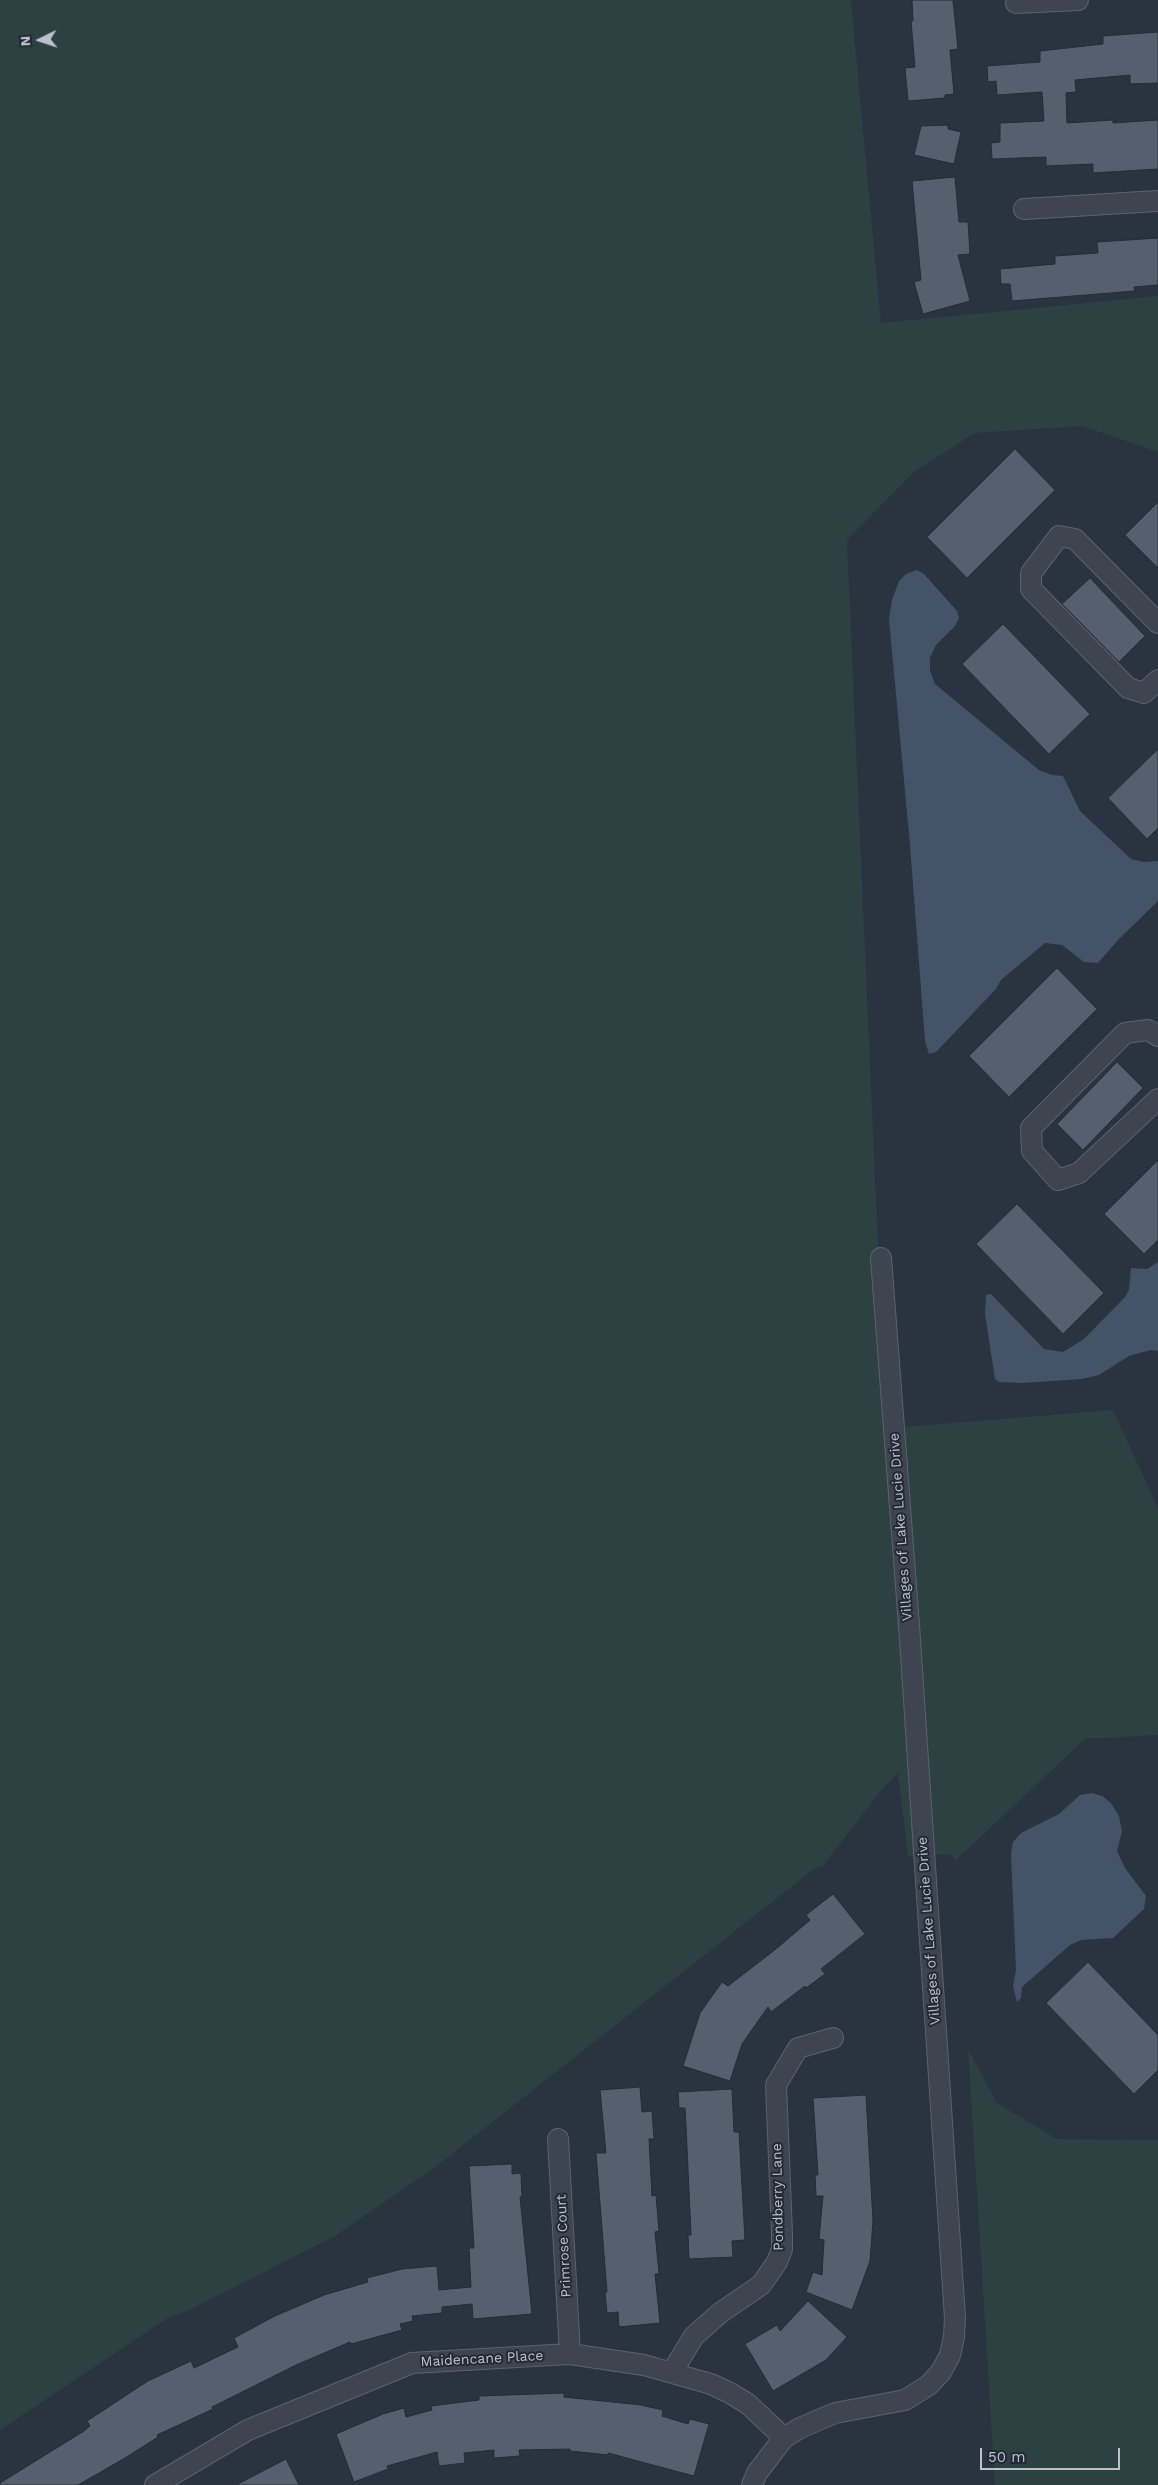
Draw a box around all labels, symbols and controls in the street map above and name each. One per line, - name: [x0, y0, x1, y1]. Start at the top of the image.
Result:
- north arrow: [15, 15, 65, 65]
- text: N: [17, 35, 33, 47]
- street label: Villages of Lake Lucie Drive: [886, 1432, 916, 1622]
- street label: Villages of Lake Lucie Drive: [914, 1836, 944, 2026]
- street label: Pondberry Lane: [769, 2143, 787, 2251]
- street label: Primrose Court: [553, 2194, 575, 2298]
- street label: Maidencane Place: [420, 2347, 544, 2371]
- scale bar: [983, 2438, 1123, 2470]
- text: 50 m: [988, 2448, 1025, 2466]

